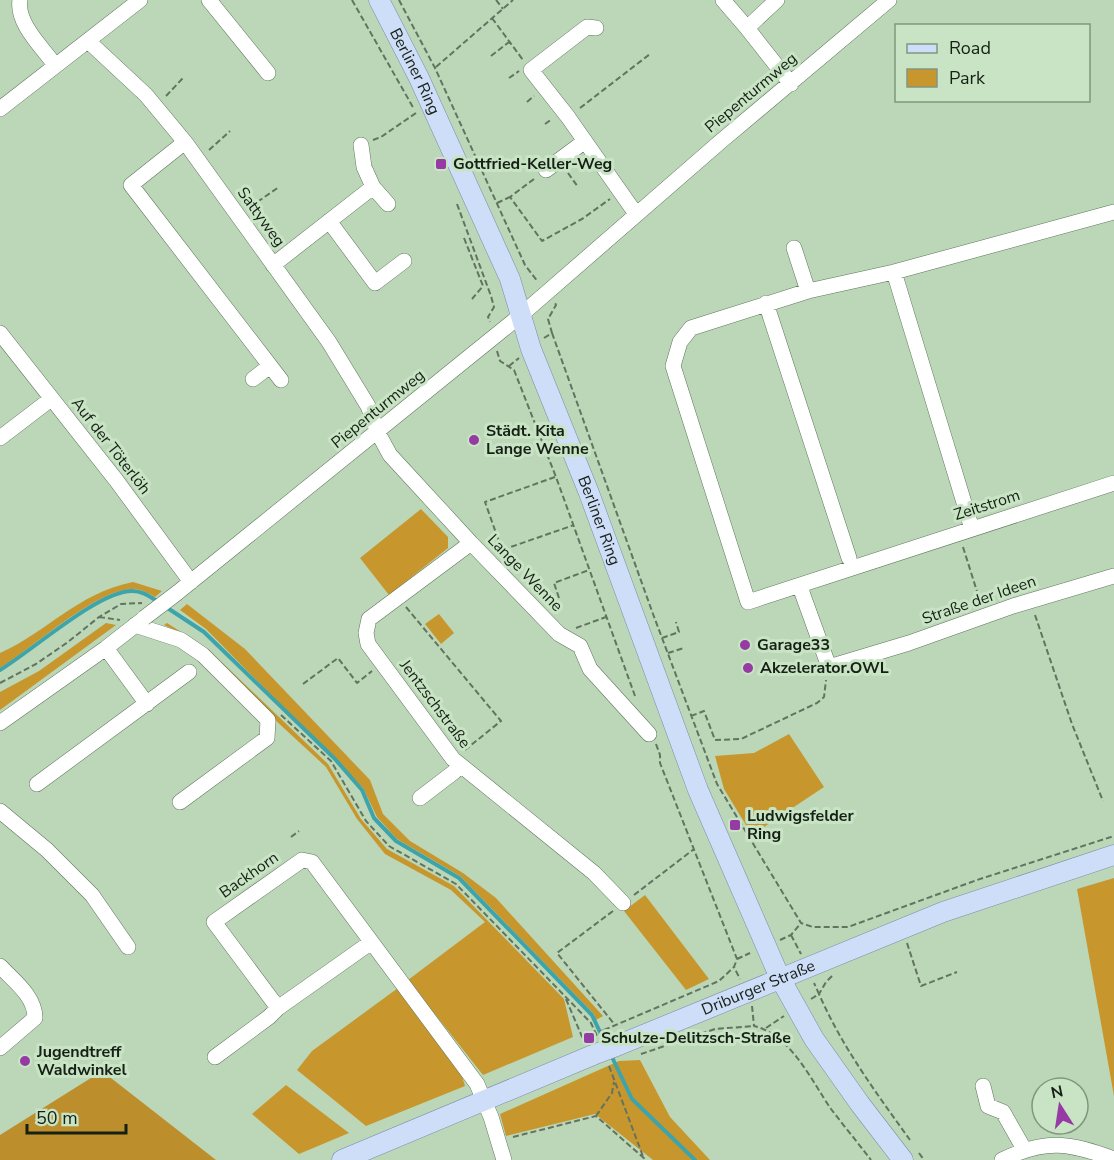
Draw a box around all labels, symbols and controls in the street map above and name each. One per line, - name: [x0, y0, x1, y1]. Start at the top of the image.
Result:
- street label: Berliner Ring: [384, 24, 445, 118]
- legend: [895, 24, 1090, 102]
- text: Road: [949, 36, 991, 60]
- street label: Piepenturmweg: [700, 48, 802, 138]
- text: Park: [949, 66, 986, 90]
- place label: Gottfried-Keller-Weg: [453, 153, 612, 175]
- marker: Gottfried-Keller-Weg: [434, 157, 448, 171]
- street label: Sattyweg: [232, 183, 290, 251]
- street label: Piepenturmweg: [327, 364, 429, 454]
- street label: Auf der Töterlöh: [66, 393, 156, 499]
- place label: Städt. Kita Lange Wenne: [486, 420, 589, 460]
- marker: Städt. Kita Lange Wenne: [467, 433, 481, 447]
- street label: Berliner Ring: [572, 473, 626, 568]
- street label: Zeitstrom: [951, 484, 1023, 526]
- street label: Lange Wenne: [482, 529, 568, 617]
- street label: Straße der Ideen: [919, 570, 1039, 630]
- place label: Garage33: [757, 634, 830, 656]
- marker: Garage33: [738, 638, 752, 652]
- street label: Jentzschstraße: [394, 654, 476, 753]
- place label: Akzelerator.OWL: [760, 657, 889, 679]
- marker: Akzelerator.OWL: [741, 661, 755, 675]
- place label: Ludwigsfelder Ring: [747, 805, 854, 845]
- marker: Ludwigsfelder Ring: [728, 818, 742, 832]
- street label: Backhorn: [215, 847, 283, 903]
- street label: Driburger Straße: [698, 955, 818, 1021]
- place label: Schulze-Delitzsch-Straße: [601, 1027, 791, 1049]
- marker: Schulze-Delitzsch-Straße: [582, 1031, 596, 1045]
- place label: Jugendtreff Waldwinkel: [36, 1041, 127, 1081]
- marker: Jugendtreff Waldwinkel: [18, 1054, 32, 1068]
- north arrow: [1030, 1076, 1090, 1136]
- text: N: [1049, 1080, 1065, 1104]
- scale bar: [27, 1097, 126, 1135]
- text: 50 m: [36, 1106, 78, 1130]

